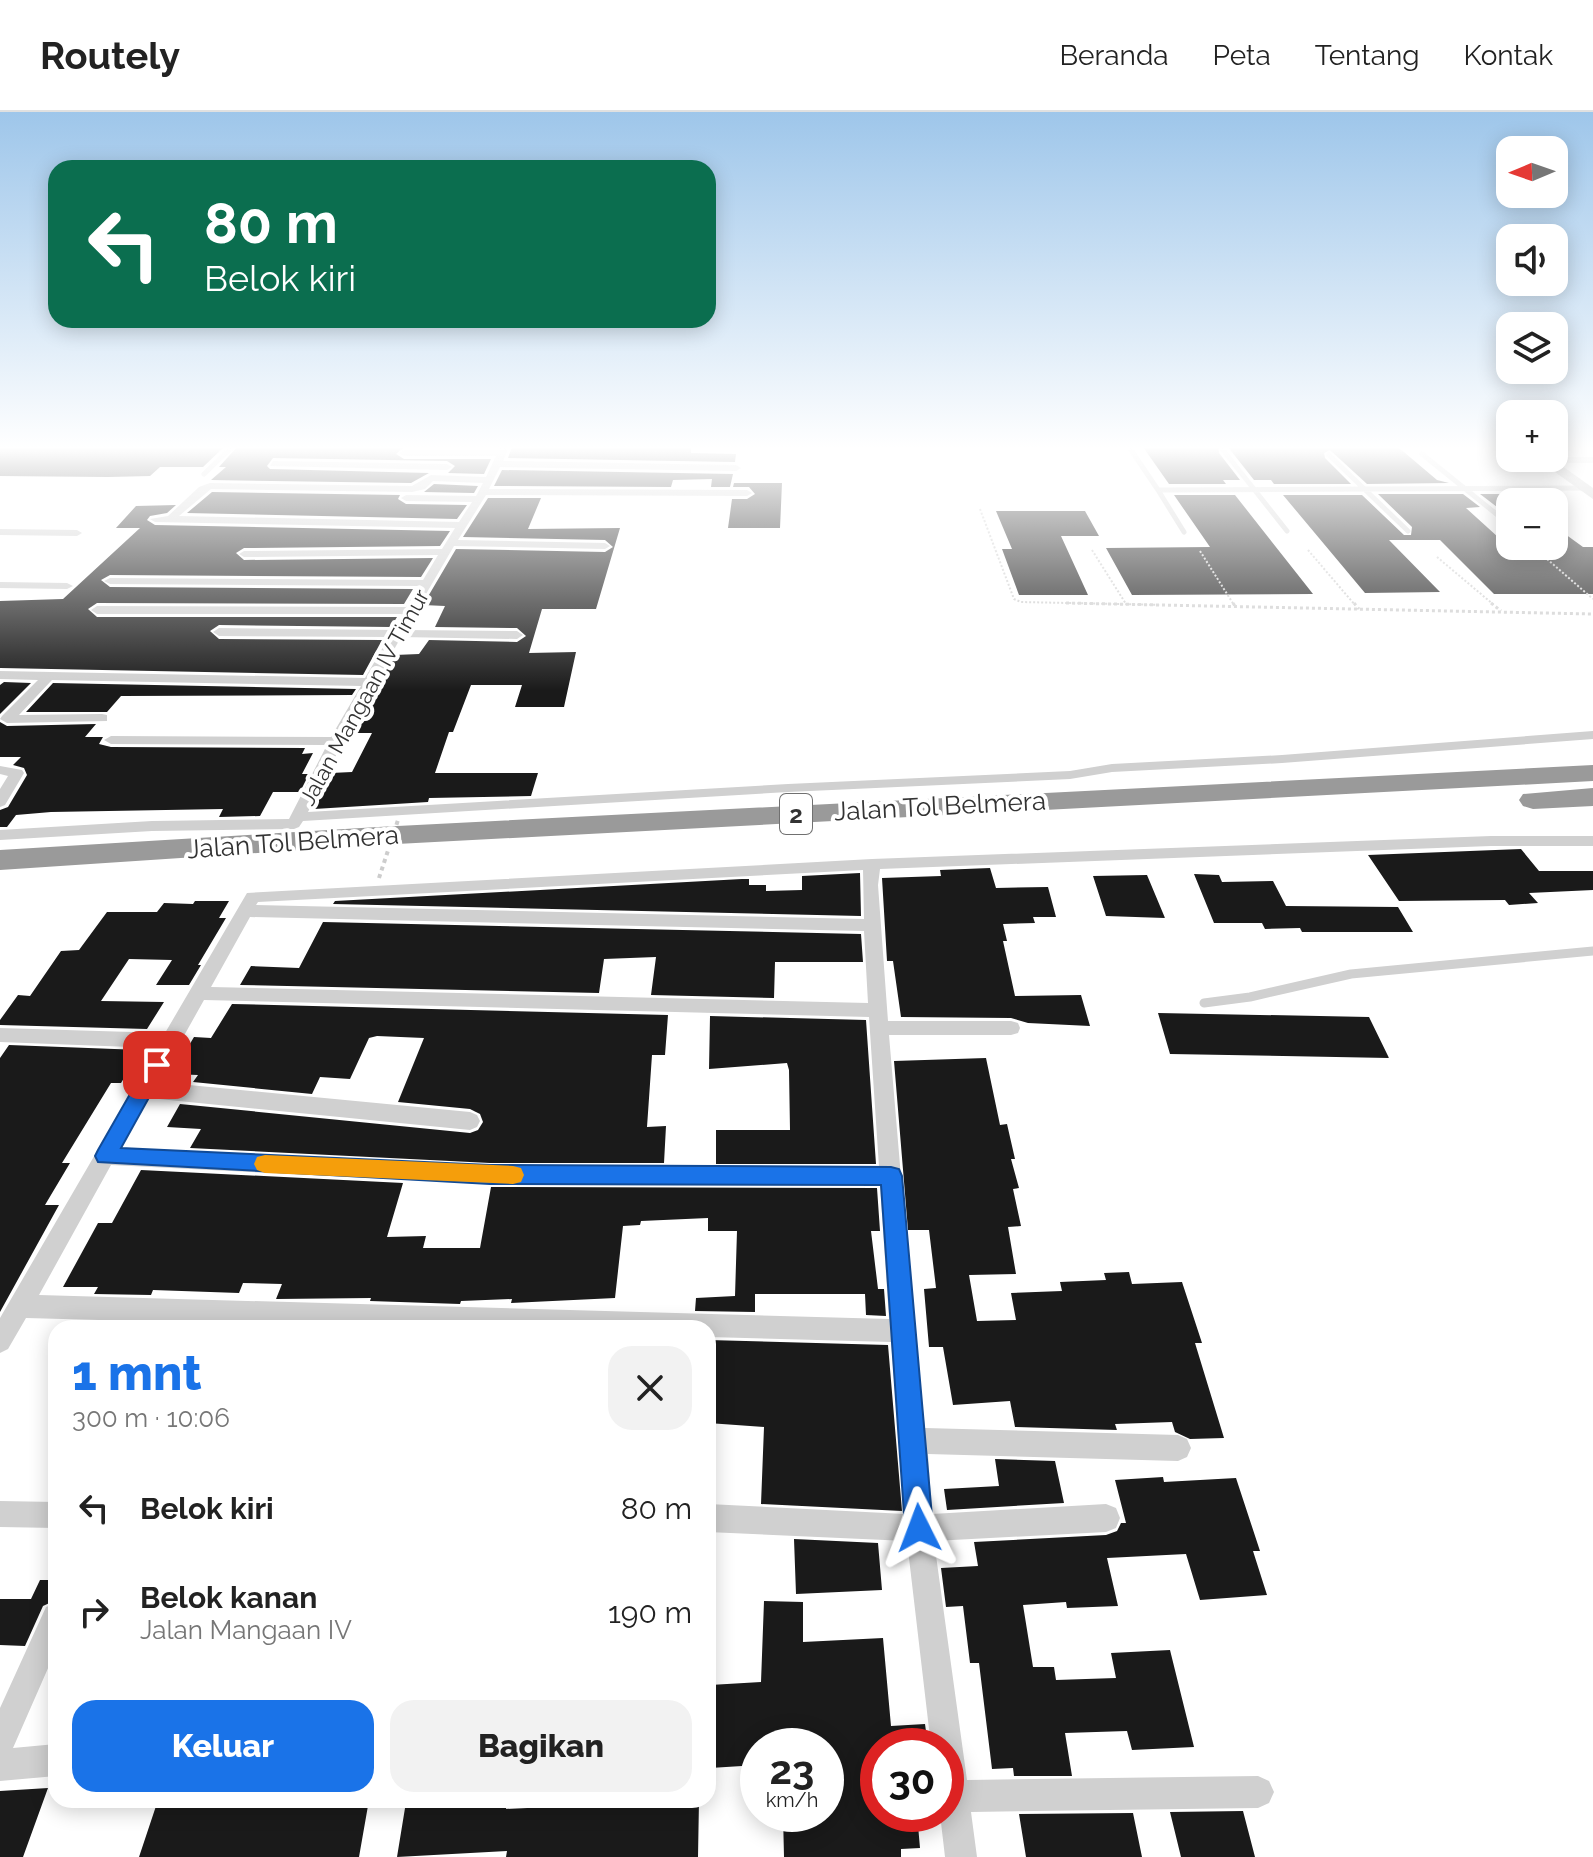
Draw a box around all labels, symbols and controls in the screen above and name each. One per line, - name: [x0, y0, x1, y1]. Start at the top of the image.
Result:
- text: Routely: [40, 33, 180, 78]
- text: Beranda: [1059, 39, 1169, 72]
- text: Peta: [1213, 39, 1271, 72]
- text: Tentang: [1315, 39, 1420, 72]
- text: Kontak: [1464, 39, 1553, 72]
- north arrow: [1496, 136, 1568, 208]
- map controls: [1496, 136, 1568, 560]
- text: 80 m: [204, 190, 338, 256]
- icon: left: [72, 192, 176, 296]
- button: sound: [1496, 224, 1568, 296]
- text: Belok kiri: [204, 257, 356, 299]
- button: layers: [1496, 312, 1568, 384]
- button: +: [1496, 400, 1568, 472]
- button: −: [1496, 488, 1568, 560]
- street label: Jalan Mangaan IV Timur: [294, 584, 434, 809]
- street label: Jalan Tol Belmera: [833, 785, 1047, 827]
- road number: 2: [780, 794, 812, 834]
- street label: Jalan Tol Belmera: [186, 820, 400, 864]
- pin: [123, 1031, 191, 1099]
- icon: arrive: [135, 1043, 179, 1087]
- text: 1 mnt: [72, 1345, 202, 1401]
- button: close: [608, 1346, 692, 1430]
- text: 300 m · 10:06: [72, 1403, 230, 1433]
- icon: left: [72, 1486, 116, 1530]
- position arrow: [877, 1486, 961, 1570]
- text: Belok kiri: [140, 1491, 274, 1526]
- text: 80 m: [621, 1491, 692, 1526]
- text: Belok kanan: [140, 1580, 317, 1615]
- icon: right: [72, 1590, 116, 1634]
- text: 190 m: [608, 1595, 692, 1630]
- text: Jalan Mangaan IV: [140, 1615, 352, 1645]
- button: Keluar: [72, 1700, 374, 1792]
- button: Bagikan: [390, 1700, 692, 1792]
- speed limit sign: 30: [860, 1728, 964, 1832]
- text: 23: [770, 1746, 814, 1793]
- text: km/h: [766, 1788, 818, 1812]

